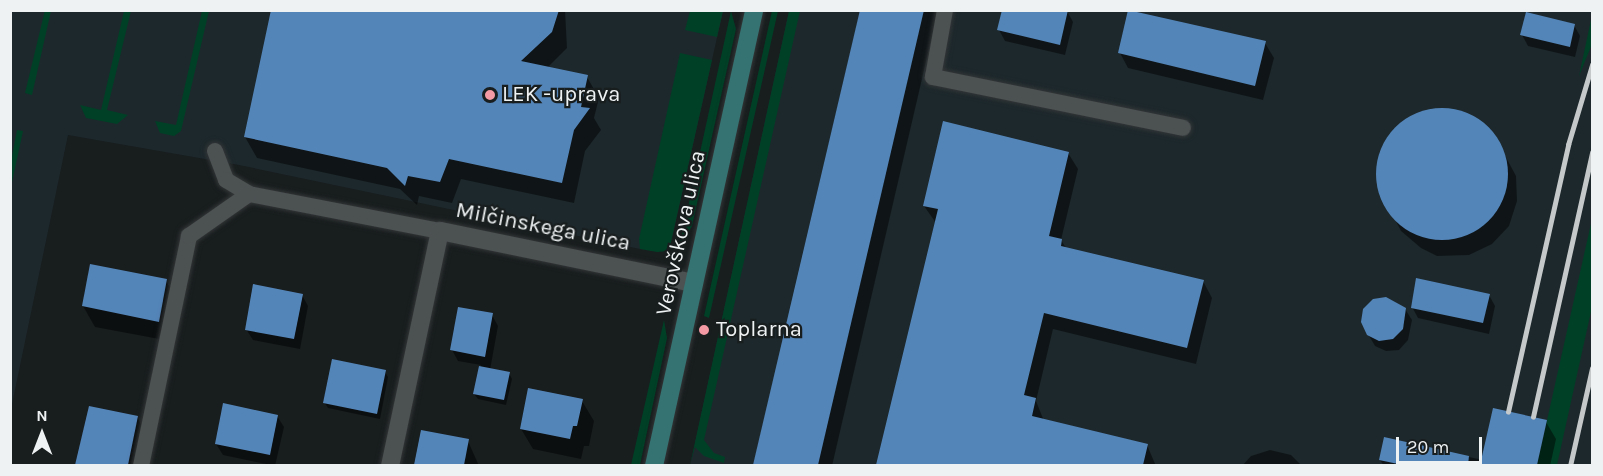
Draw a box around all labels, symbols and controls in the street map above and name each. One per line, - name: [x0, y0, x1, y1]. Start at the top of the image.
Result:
- place label: LEK -uprava: [502, 82, 620, 108]
- marker: LEK -uprava: [483, 88, 497, 102]
- street label: Verovškova ulica: [651, 148, 711, 318]
- street label: Milčinskega ulica: [454, 197, 632, 257]
- place label: Toplarna: [716, 317, 802, 343]
- marker: Toplarna: [697, 323, 711, 337]
- north arrow: [12, 404, 72, 464]
- text: N: [36, 406, 48, 425]
- scale bar: [1399, 425, 1484, 463]
- text: 20 m: [1407, 436, 1449, 458]

